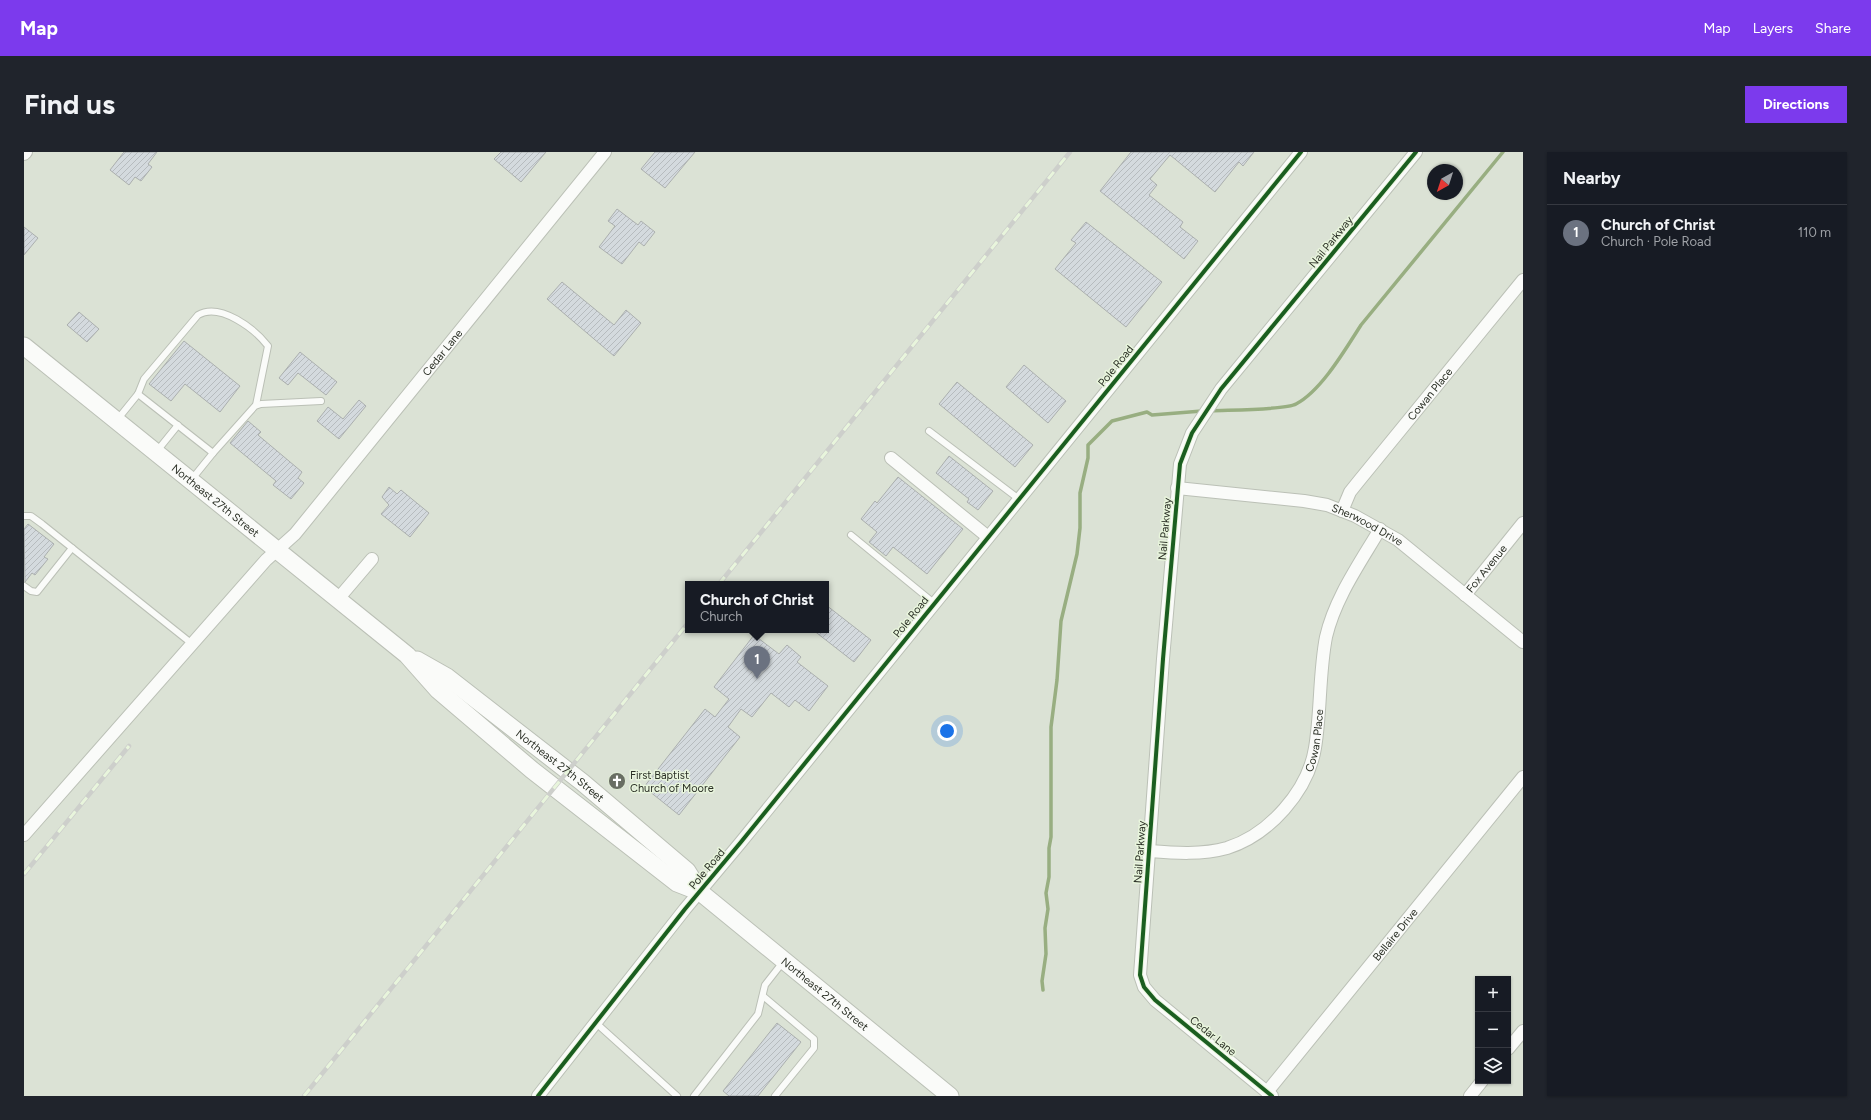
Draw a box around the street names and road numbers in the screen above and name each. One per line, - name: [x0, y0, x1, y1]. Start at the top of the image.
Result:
- street label: Nail Parkway: [1306, 213, 1356, 270]
- street label: Cedar Lane: [420, 327, 465, 378]
- street label: Pole Road: [1095, 343, 1137, 389]
- street label: Cowan Place: [1405, 365, 1455, 423]
- street label: Northeast 27th Street: [169, 461, 262, 540]
- street label: Nail Parkway: [1156, 497, 1174, 561]
- street label: Sherwood Drive: [1330, 501, 1406, 548]
- street label: Fox Avenue: [1463, 542, 1509, 595]
- street label: Pole Road: [890, 594, 932, 640]
- street label: Cowan Place: [1302, 709, 1326, 774]
- street label: Northeast 27th Street: [513, 727, 607, 804]
- street label: Nail Parkway: [1131, 820, 1149, 884]
- street label: Pole Road: [686, 846, 728, 892]
- street label: Bellaire Drive: [1370, 906, 1420, 963]
- street label: Northeast 27th Street: [779, 955, 871, 1033]
- street label: Cedar Lane: [1187, 1013, 1239, 1059]

